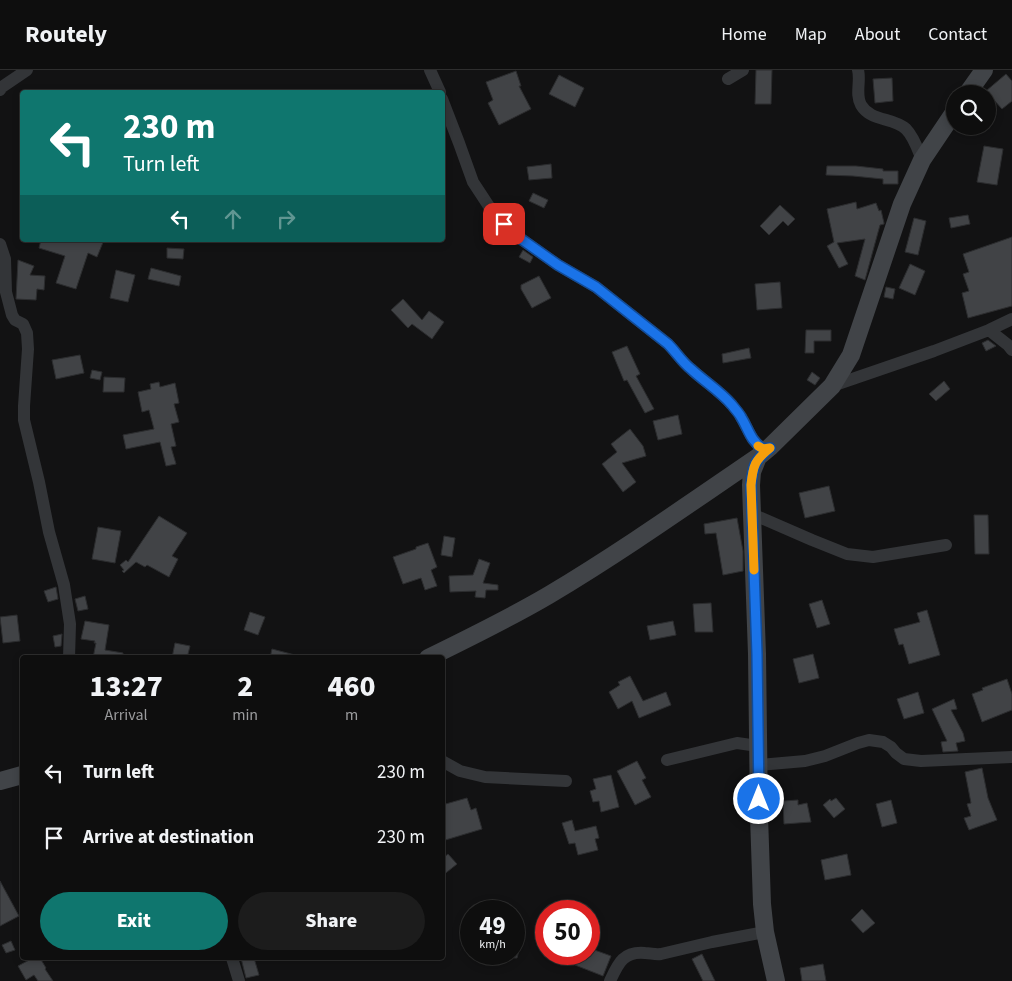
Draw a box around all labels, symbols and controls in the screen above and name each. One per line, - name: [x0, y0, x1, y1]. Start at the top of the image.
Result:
- text: Routely: [25, 17, 107, 52]
- text: Home: [721, 22, 767, 47]
- text: Map: [795, 22, 827, 47]
- text: About: [855, 22, 900, 47]
- text: Contact: [928, 22, 987, 47]
- map controls: [946, 85, 996, 135]
- button: search: [946, 85, 996, 135]
- text: 230 m: [123, 102, 215, 152]
- icon: left: [40, 110, 105, 175]
- text: Turn left: [123, 148, 199, 180]
- pin: [483, 203, 525, 245]
- icon: left: [166, 205, 194, 233]
- icon: ahead: [219, 205, 247, 233]
- icon: right: [272, 205, 300, 233]
- icon: arrive: [490, 210, 518, 238]
- text: 13:27: [89, 665, 163, 708]
- text: 2: [237, 665, 253, 708]
- text: 460: [328, 665, 376, 708]
- text: Arrival: [105, 704, 148, 726]
- text: min: [232, 704, 258, 726]
- text: m: [345, 704, 358, 726]
- icon: left: [40, 759, 68, 787]
- text: Turn left: [83, 759, 154, 786]
- text: 230 m: [377, 759, 425, 786]
- position arrow: [732, 772, 784, 824]
- icon: arrive: [40, 824, 68, 852]
- text: Arrive at destination: [83, 824, 254, 851]
- text: 230 m: [377, 824, 425, 851]
- button: Exit: [40, 892, 228, 950]
- button: Share: [238, 892, 425, 950]
- speed limit sign: 50: [535, 900, 600, 965]
- text: 49: [479, 908, 506, 944]
- text: km/h: [479, 936, 506, 953]

